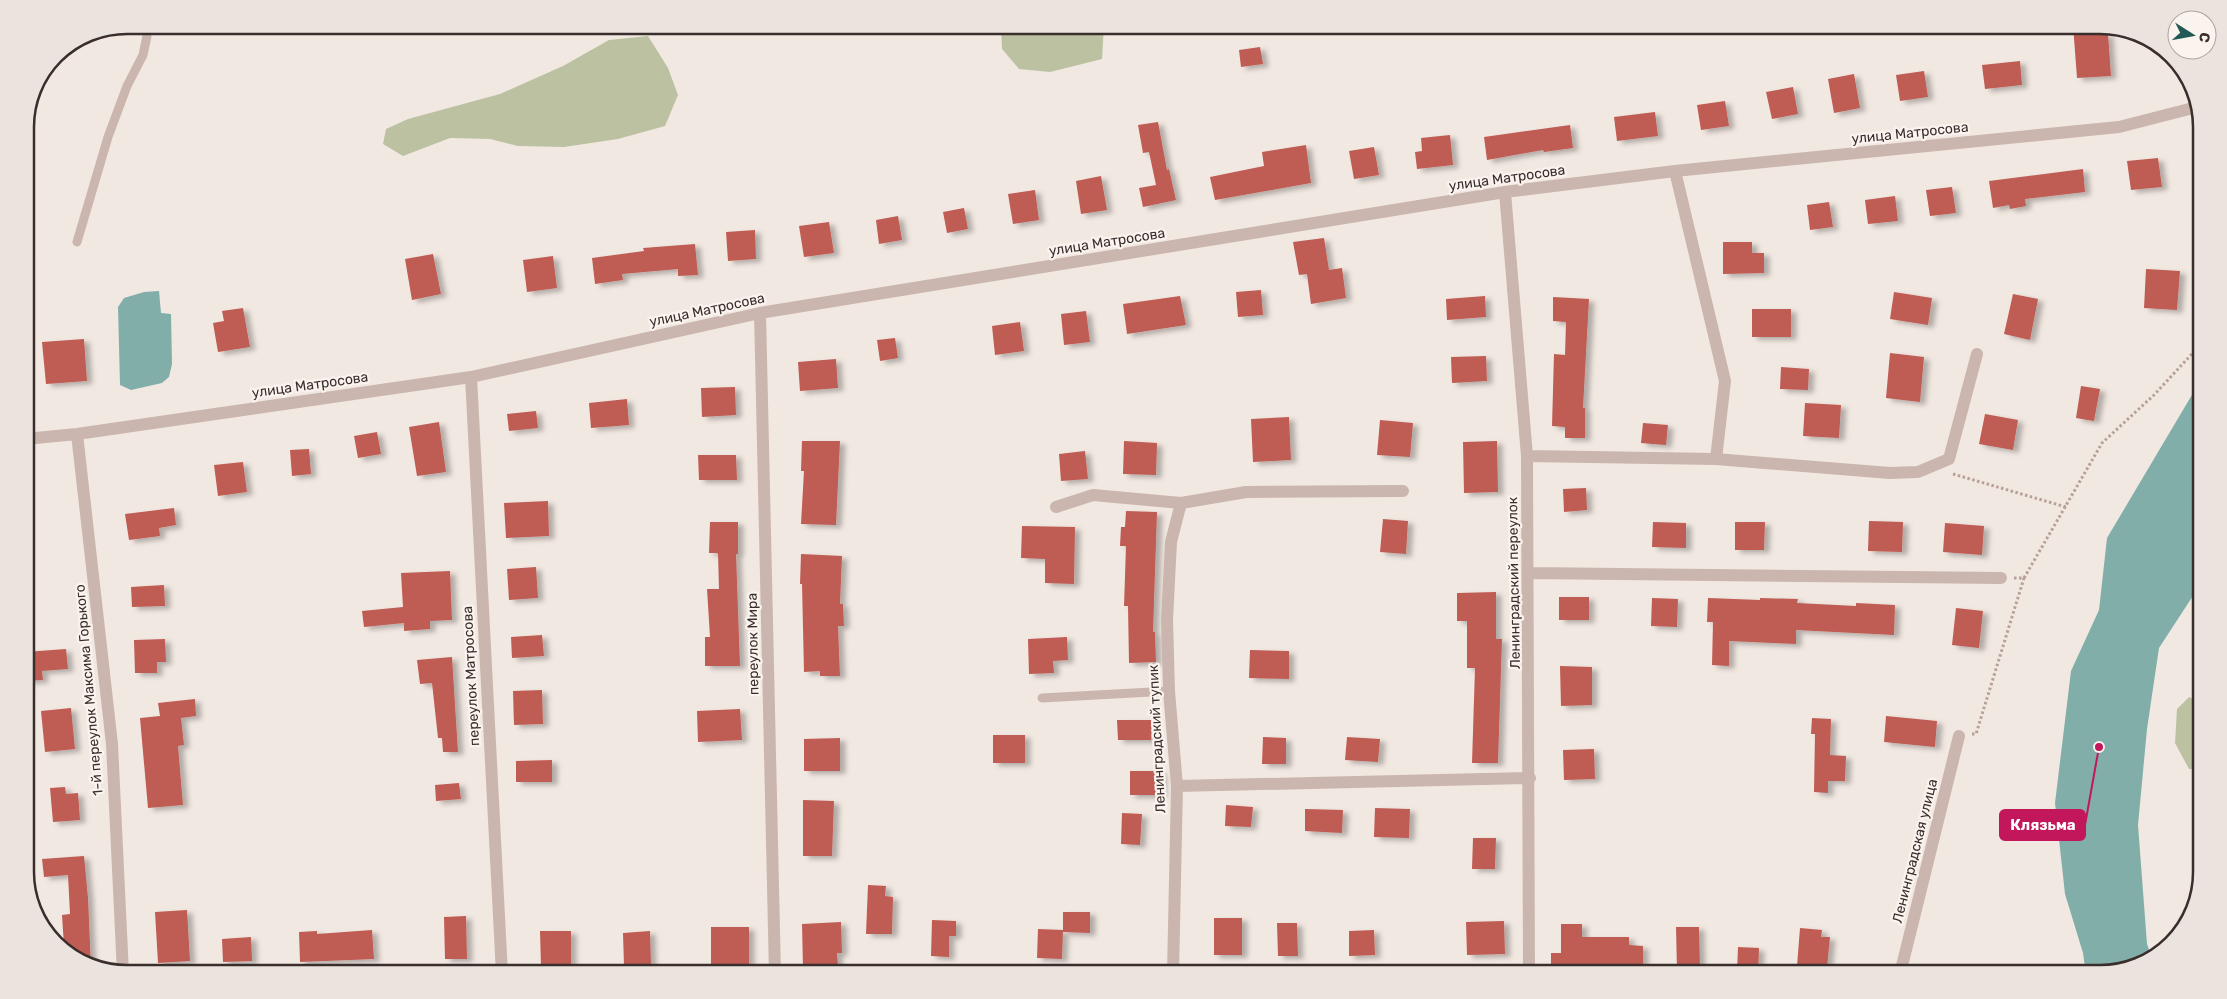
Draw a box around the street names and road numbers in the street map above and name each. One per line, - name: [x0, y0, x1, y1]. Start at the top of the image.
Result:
- street label: улица Матросова: [1851, 118, 1969, 148]
- street label: улица Матросова: [1448, 161, 1566, 195]
- street label: улица Матросова: [1048, 224, 1166, 260]
- street label: улица Матросова: [648, 289, 766, 331]
- street label: улица Матросова: [251, 368, 369, 402]
- street label: Ленинградский переулок: [1504, 496, 1524, 669]
- street label: 1-й переулок Максима Горького: [71, 584, 107, 796]
- street label: переулок Мира: [744, 593, 762, 695]
- street label: переулок Матросова: [459, 606, 483, 746]
- street label: Ленинградский тупик: [1145, 664, 1169, 814]
- street label: Ленинградская улица: [1889, 777, 1941, 925]

